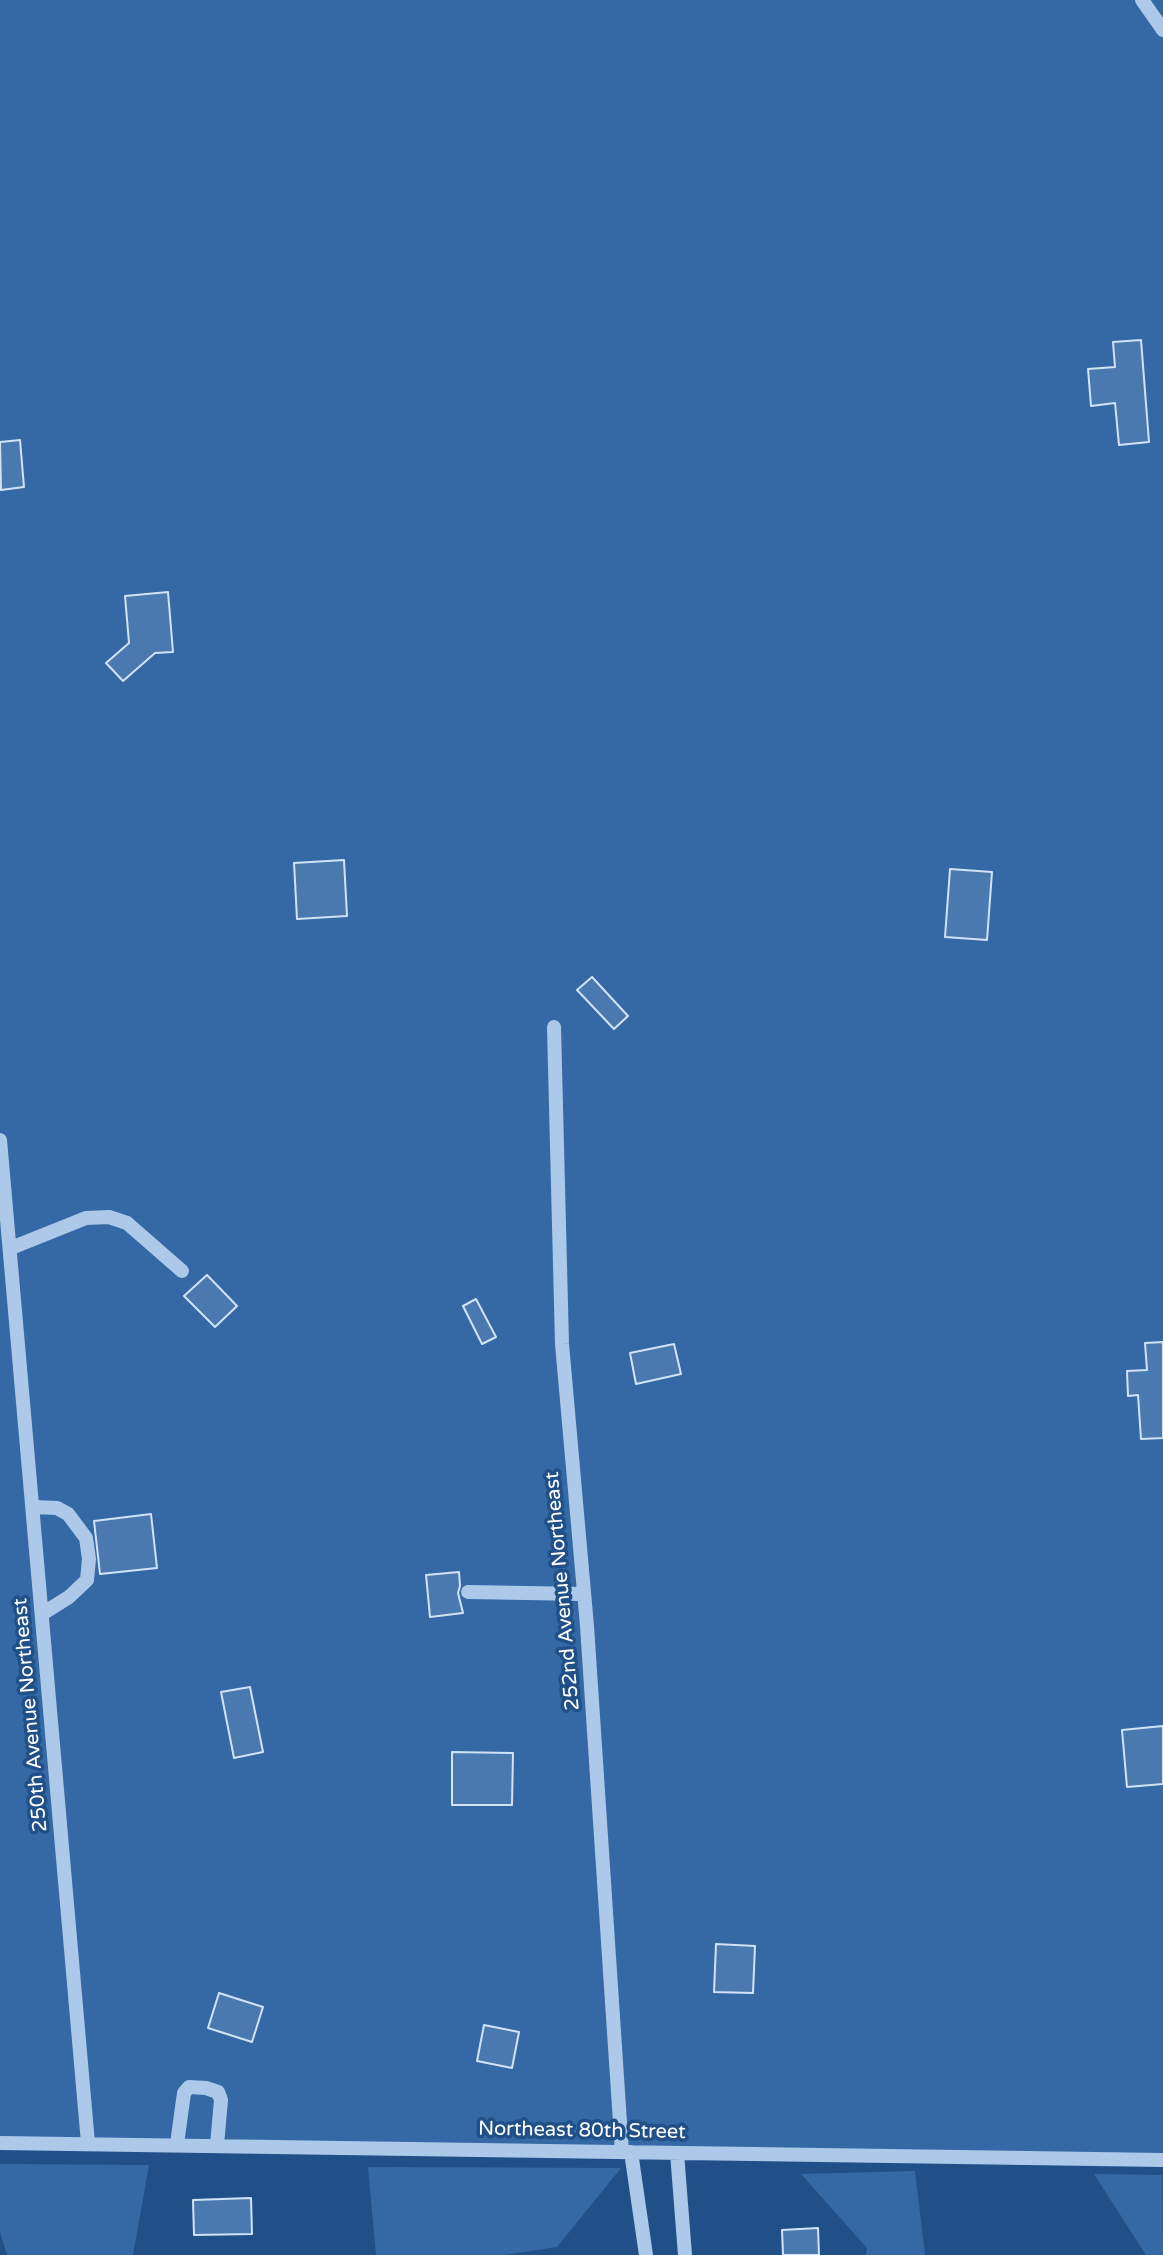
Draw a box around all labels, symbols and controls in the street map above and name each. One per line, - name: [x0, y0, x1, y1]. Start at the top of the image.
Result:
- street label: 252nd Avenue Northeast: [541, 1471, 585, 1711]
- street label: 250th Avenue Northeast: [9, 1597, 53, 1833]
- street label: Northeast 80th Street: [478, 2117, 686, 2145]

